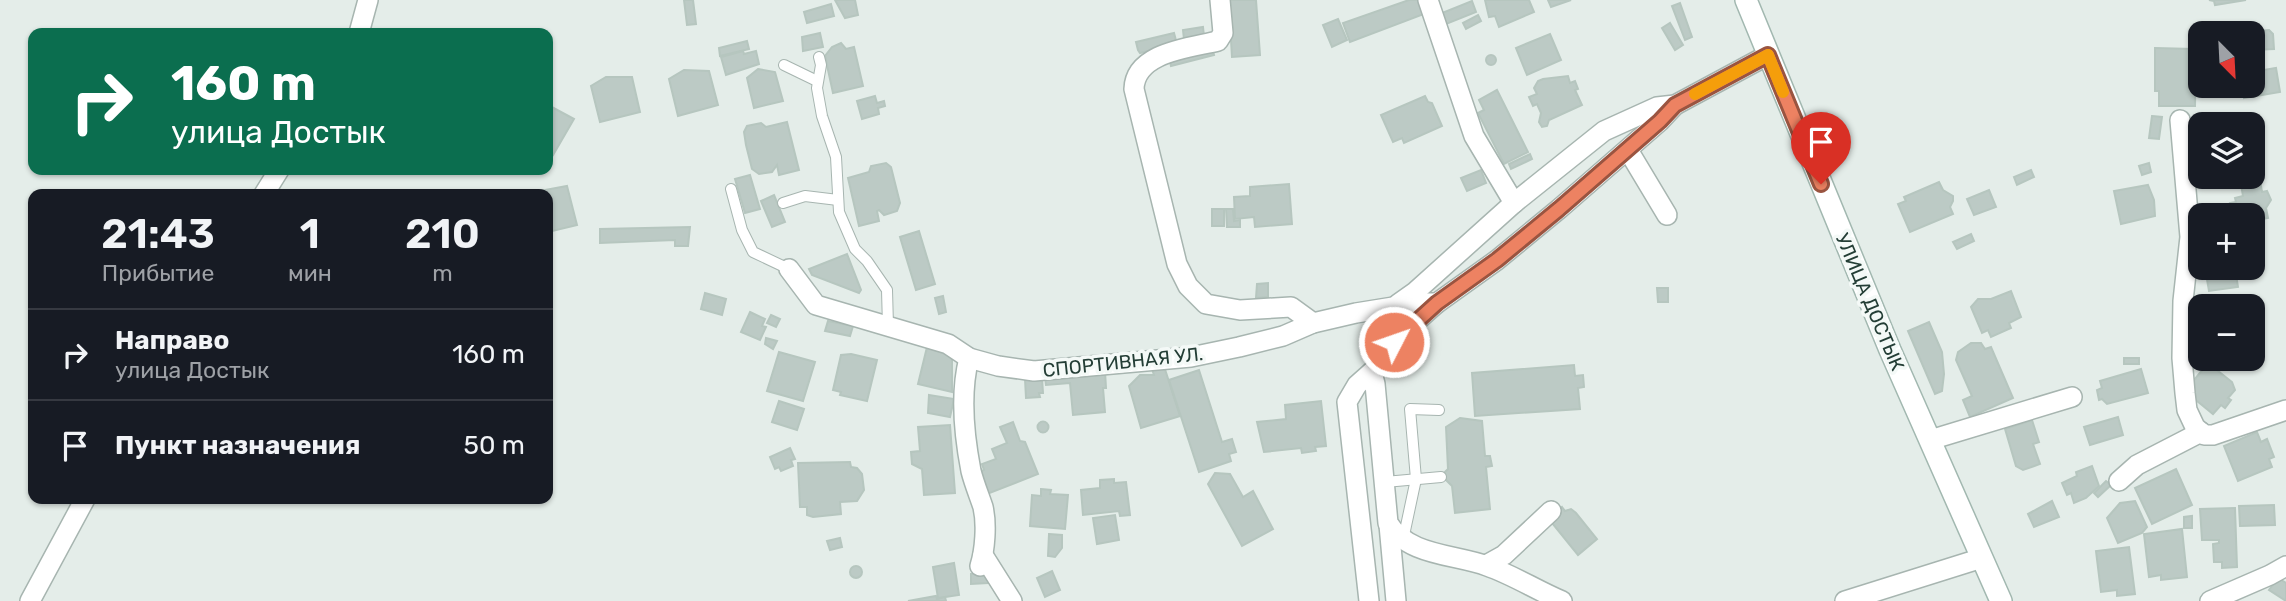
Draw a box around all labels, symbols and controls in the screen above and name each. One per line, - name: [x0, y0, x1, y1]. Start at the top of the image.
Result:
- north arrow: [2188, 21, 2264, 98]
- map controls: [2188, 21, 2265, 371]
- text: 160 m: [171, 54, 316, 112]
- icon: right: [56, 56, 147, 147]
- pin: [1791, 112, 1851, 184]
- button: layers: [2188, 112, 2265, 189]
- text: улица Достык: [171, 113, 386, 151]
- icon: arrive: [1802, 123, 1840, 161]
- button: +: [2188, 203, 2265, 280]
- text: 21:43: [101, 209, 215, 259]
- text: 1: [300, 209, 320, 259]
- text: 210: [405, 209, 480, 259]
- street label: УЛИЦА ДОСТЫК: [1831, 230, 1909, 374]
- text: Прибытие: [102, 259, 214, 287]
- text: мин: [288, 259, 332, 287]
- text: m: [432, 259, 453, 287]
- button: −: [2188, 294, 2265, 371]
- position arrow: [1357, 305, 1431, 379]
- text: Направо: [115, 325, 229, 356]
- icon: right: [56, 336, 94, 374]
- text: 160 m: [452, 339, 525, 370]
- street label: СПОРТИВНАЯ УЛ.: [1042, 342, 1204, 382]
- text: улица Достык: [115, 356, 269, 384]
- icon: arrive: [56, 427, 94, 465]
- text: Пункт назначения: [115, 430, 360, 461]
- text: 50 m: [464, 430, 525, 461]

